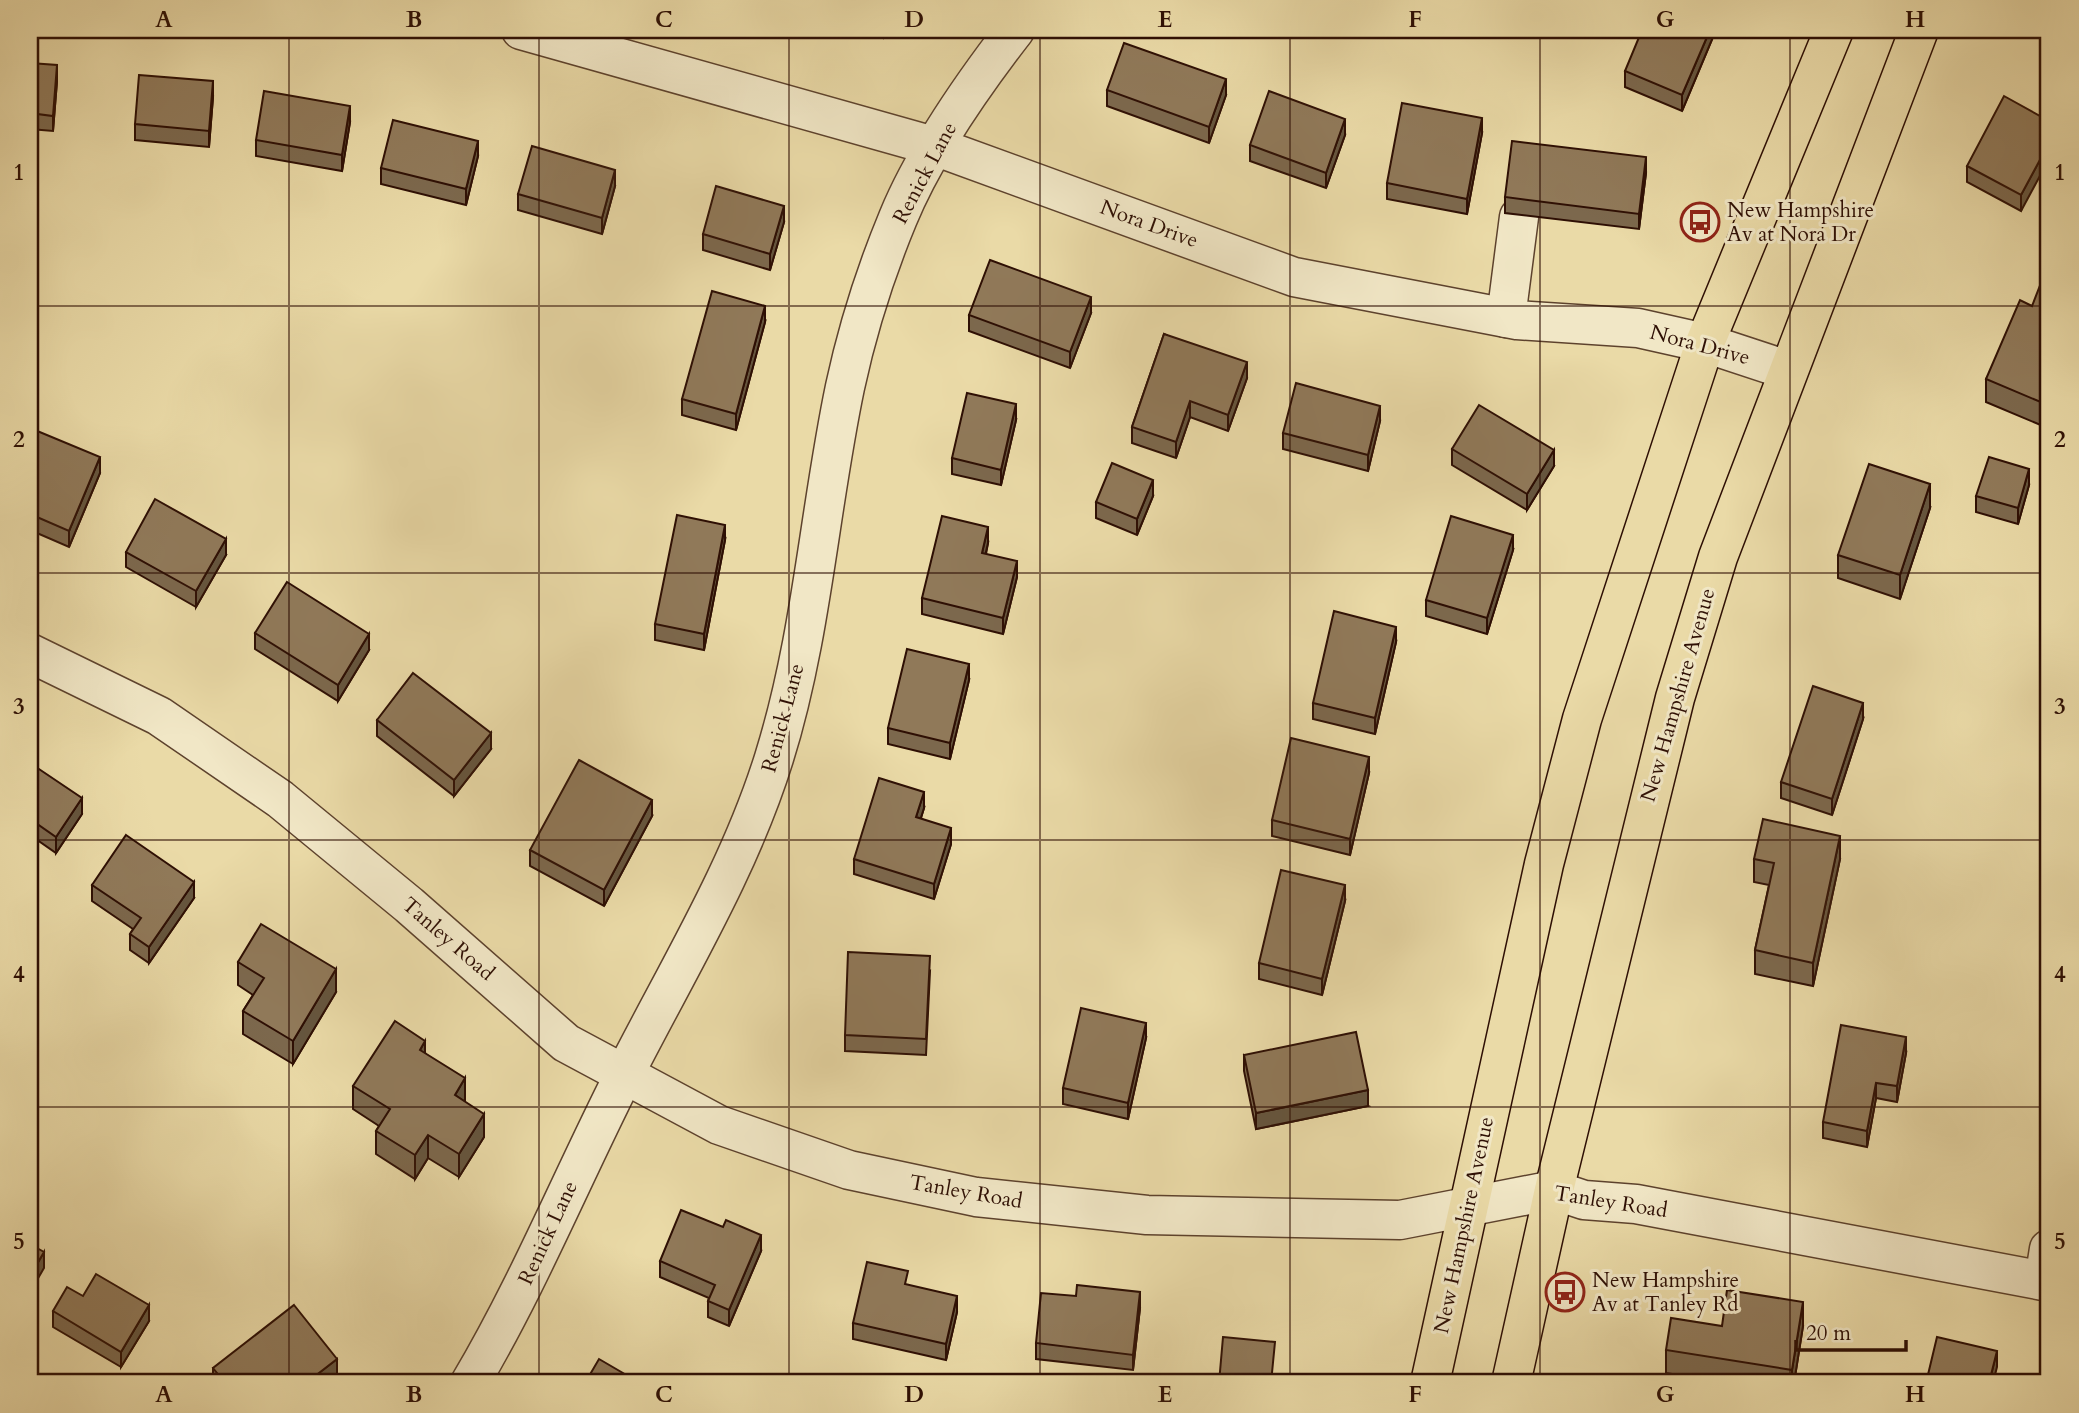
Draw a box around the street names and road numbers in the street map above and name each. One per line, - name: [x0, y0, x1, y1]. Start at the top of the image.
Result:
- street label: Renick Lane: [886, 117, 964, 229]
- street label: Nora Drive: [1096, 193, 1202, 255]
- street label: Nora Drive: [1647, 318, 1753, 372]
- street label: New Hampshire Avenue: [1634, 585, 1722, 805]
- street label: Renick Lane: [755, 660, 811, 776]
- street label: Tanley Road: [395, 891, 501, 987]
- street label: New Hampshire Avenue: [1427, 1114, 1501, 1336]
- street label: Tanley Road: [907, 1168, 1025, 1216]
- street label: Renick Lane: [511, 1176, 585, 1290]
- street label: Tanley Road: [1552, 1179, 1670, 1225]

